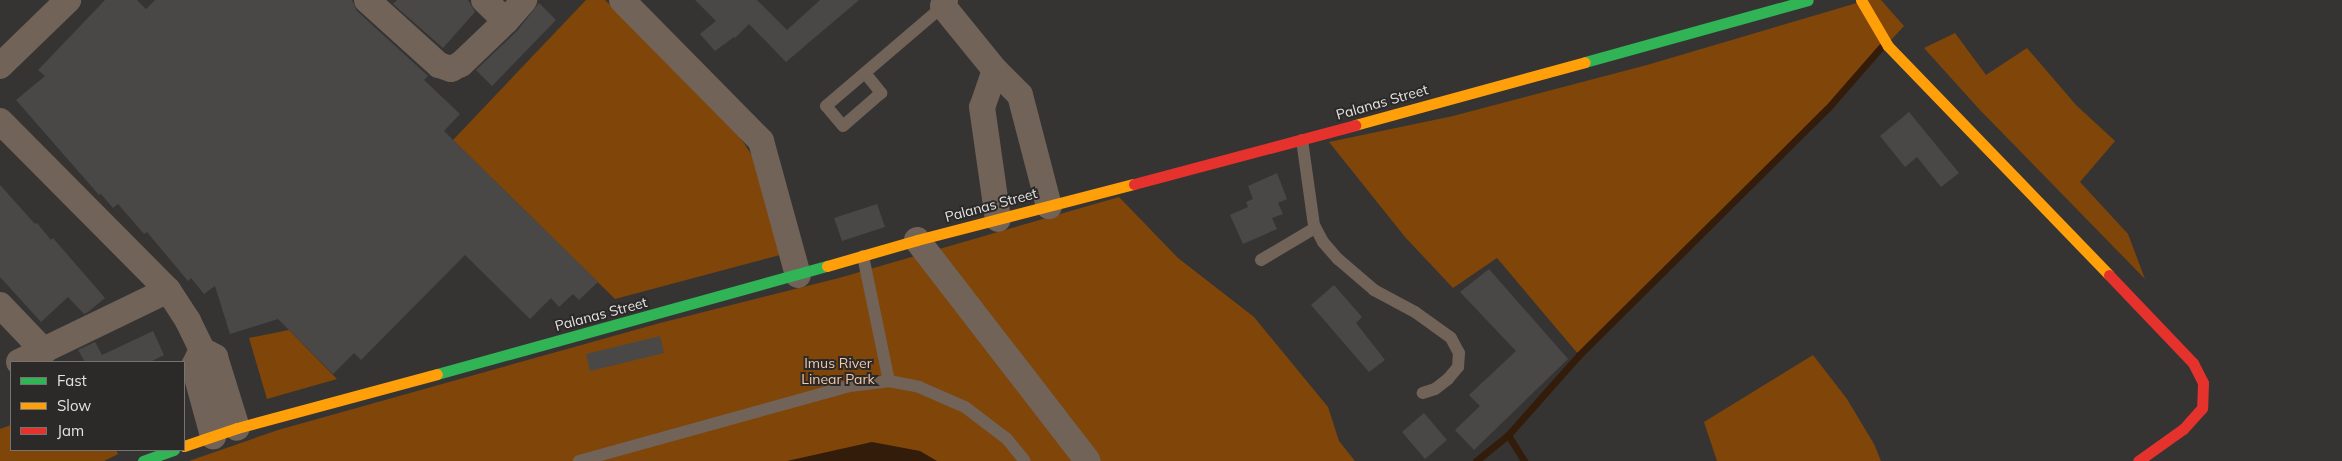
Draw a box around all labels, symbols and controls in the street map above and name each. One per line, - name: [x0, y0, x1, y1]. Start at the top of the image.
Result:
- street label: Palanas Street: [1334, 81, 1430, 123]
- street label: Palanas Street: [943, 185, 1039, 225]
- street label: Palanas Street: [553, 294, 649, 334]
- park label: Imus River Linear Park: [801, 355, 875, 388]
- legend: [10, 361, 185, 451]
- text: Fast: [57, 371, 87, 390]
- text: Slow: [57, 396, 91, 415]
- text: Jam: [57, 421, 84, 440]

